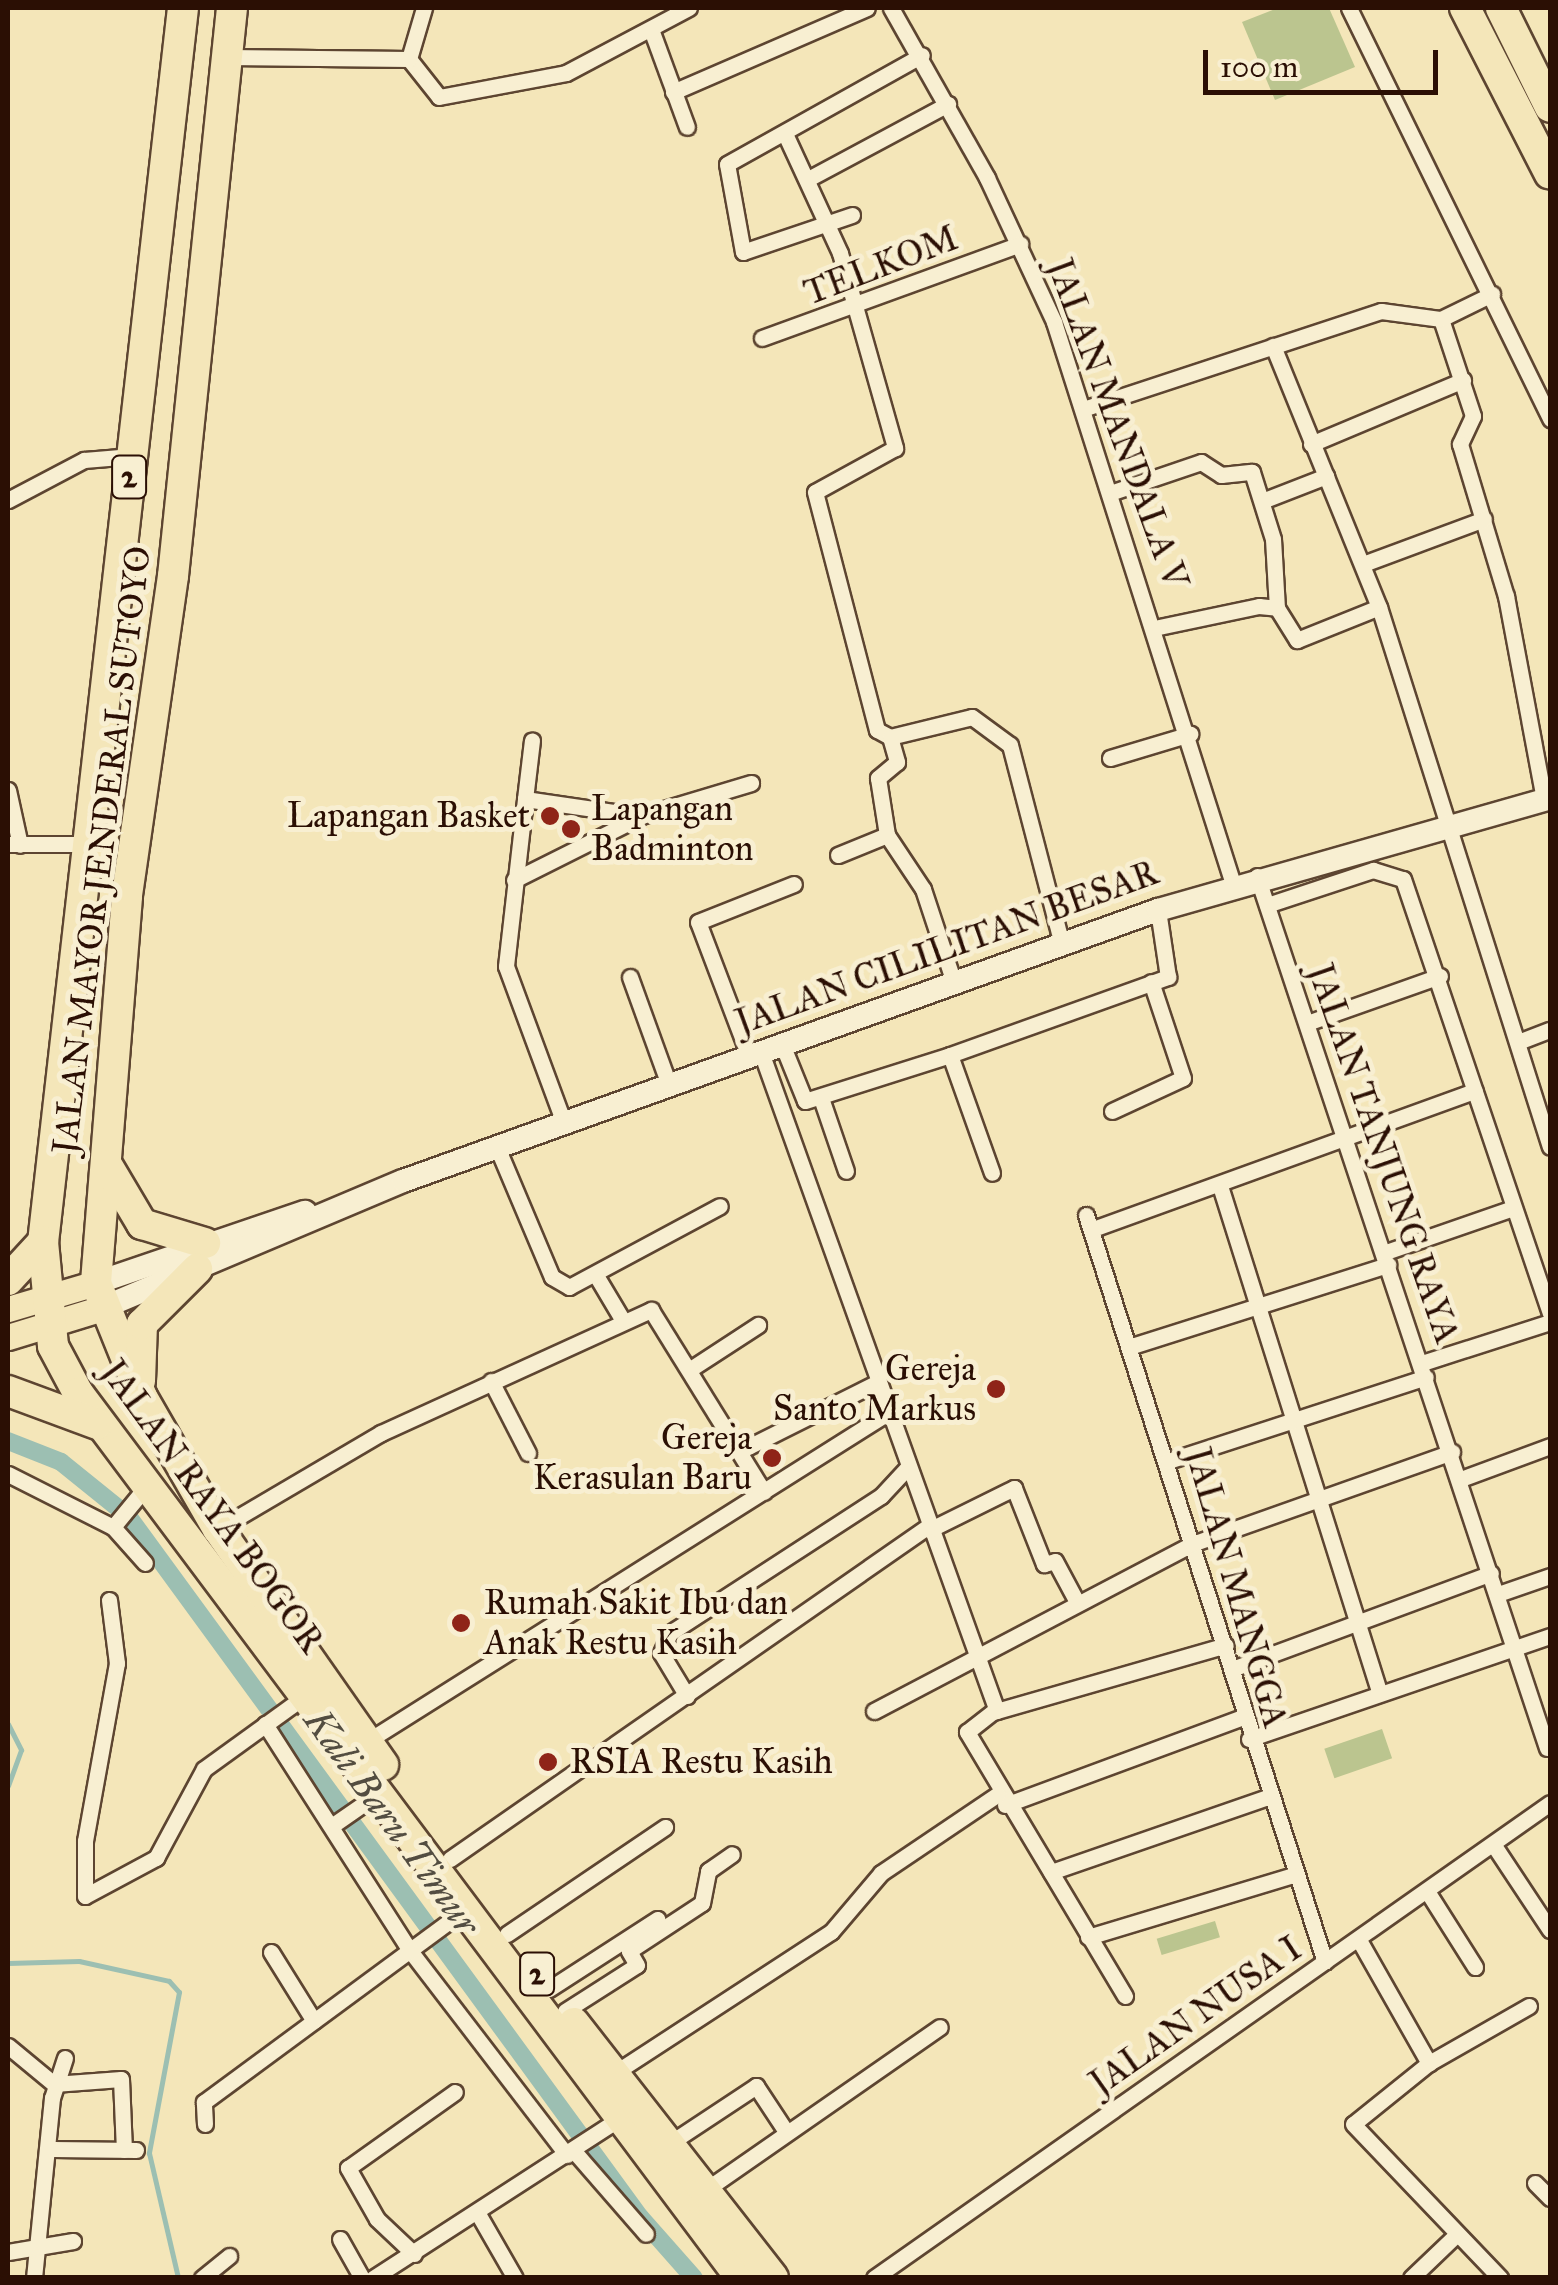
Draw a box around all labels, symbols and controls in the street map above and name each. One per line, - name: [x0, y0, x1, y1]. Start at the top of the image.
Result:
- scale bar: [1208, 30, 1443, 92]
- text: 100 m: [1220, 49, 1298, 85]
- street label: TELKOM: [798, 218, 964, 314]
- street label: JALAN MANDALA V: [1038, 254, 1196, 594]
- road number: 2: [109, 450, 149, 504]
- street label: JALAN MAYOR JENDERAL SUTOYO: [44, 544, 160, 1156]
- place label: Lapangan Badminton: [591, 788, 754, 870]
- place label: Lapangan Basket: [287, 795, 530, 837]
- marker: Lapangan Basket: [539, 805, 561, 827]
- marker: Lapangan Badminton: [560, 818, 582, 840]
- street label: JALAN CILILITAN BESAR: [730, 852, 1164, 1044]
- street label: JALAN TANJUNG RAYA: [1298, 959, 1468, 1349]
- place label: Gereja Santo Markus: [773, 1348, 976, 1430]
- street label: JALAN RAYA BOGOR: [92, 1353, 332, 1661]
- marker: Gereja Santo Markus: [985, 1378, 1007, 1400]
- place label: Gereja Kerasulan Baru: [533, 1417, 752, 1499]
- street label: JALAN MANGGA: [1176, 1443, 1296, 1733]
- marker: Gereja Kerasulan Baru: [761, 1447, 783, 1469]
- place label: Rumah Sakit Ibu dan Anak Restu Kasih: [484, 1582, 788, 1664]
- marker: Rumah Sakit Ibu dan Anak Restu Kasih: [448, 1610, 474, 1636]
- water label: Kali Baru Timur: [294, 1700, 490, 1944]
- place label: RSIA Restu Kasih: [570, 1741, 833, 1783]
- marker: RSIA Restu Kasih: [535, 1749, 561, 1775]
- street label: JALAN NUSA I: [1082, 1928, 1310, 2104]
- road number: 2: [517, 1947, 557, 2001]

